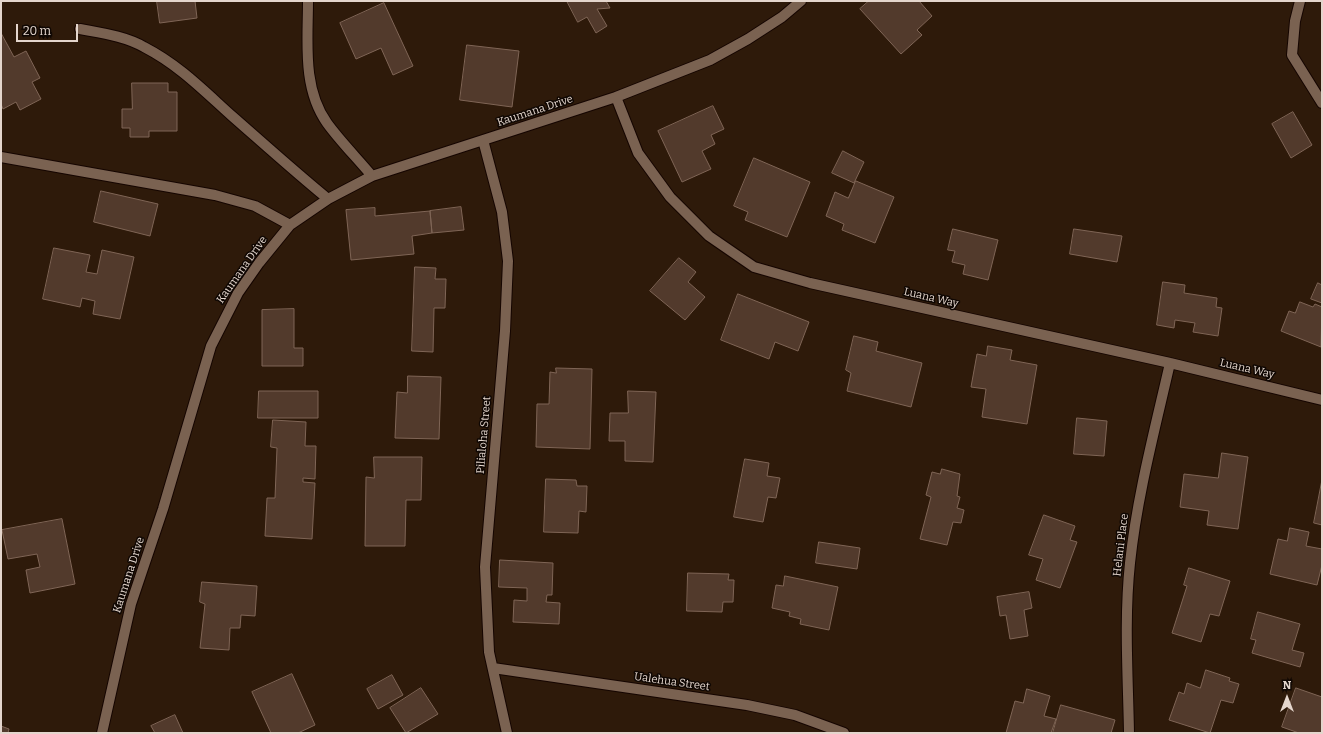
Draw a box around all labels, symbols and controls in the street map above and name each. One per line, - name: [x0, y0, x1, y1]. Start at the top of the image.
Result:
- scale bar: [18, 16, 80, 42]
- text: 20 m: [23, 24, 51, 38]
- street label: Kaumana Drive: [495, 93, 575, 129]
- street label: Kaumana Drive: [214, 234, 270, 306]
- street label: Luana Way: [902, 285, 960, 311]
- street label: Luana Way: [1218, 356, 1276, 382]
- street label: Pilialoha Street: [474, 396, 494, 474]
- street label: Helani Place: [1111, 513, 1131, 577]
- street label: Kaumana Drive: [111, 535, 147, 615]
- street label: Ualehua Street: [633, 670, 711, 694]
- north arrow: [1267, 678, 1307, 718]
- text: N: [1283, 679, 1291, 692]

